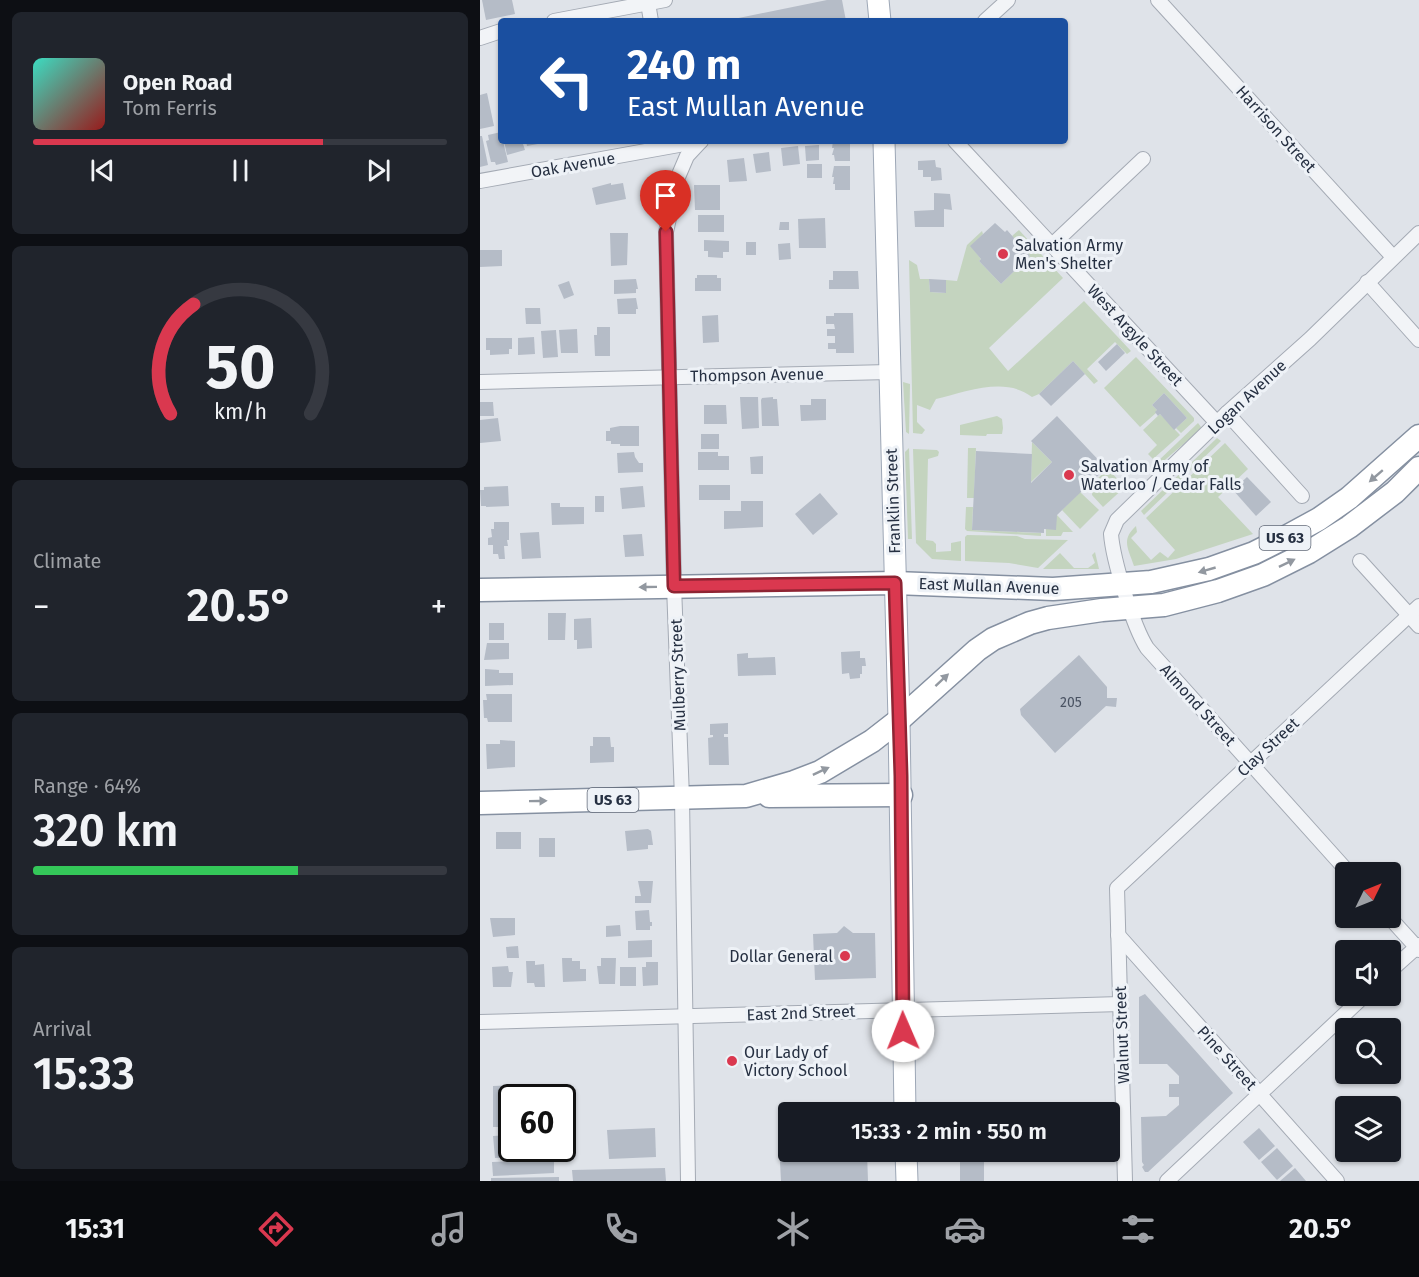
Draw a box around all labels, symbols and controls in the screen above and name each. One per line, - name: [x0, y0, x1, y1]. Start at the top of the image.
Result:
- text: 240 m: [627, 40, 741, 90]
- icon: left: [528, 42, 606, 120]
- text: Open Road: [123, 69, 233, 96]
- street label: Harrison Street: [1232, 82, 1320, 177]
- text: East Mullan Avenue: [627, 91, 865, 123]
- text: Tom Ferris: [123, 96, 217, 120]
- street label: Oak Avenue: [529, 148, 617, 182]
- icon: previous: [86, 154, 119, 187]
- icon: pause: [224, 154, 257, 187]
- icon: next: [362, 154, 395, 187]
- pin: [640, 170, 691, 232]
- icon: arrive: [649, 179, 682, 212]
- place label: Salvation Army Men's Shelter: [1015, 236, 1123, 273]
- marker: Salvation Army Men's Shelter: [996, 247, 1010, 261]
- street label: West Argyle Street: [1083, 280, 1187, 390]
- text: 50: [205, 330, 275, 405]
- street label: Logan Avenue: [1204, 356, 1290, 438]
- street label: Thompson Avenue: [690, 364, 824, 386]
- text: km/h: [213, 399, 267, 425]
- street label: Franklin Street: [882, 448, 904, 554]
- place label: Salvation Army of Waterloo / Cedar Falls: [1081, 457, 1241, 494]
- marker: Salvation Army of Waterloo / Cedar Falls: [1062, 468, 1076, 482]
- one-way arrow: [1369, 469, 1384, 482]
- road number: US 63: [1260, 526, 1310, 550]
- text: Climate: [33, 549, 101, 573]
- one-way arrow: [1279, 559, 1296, 568]
- one-way arrow: [1198, 565, 1216, 575]
- street label: East Mullan Avenue: [918, 574, 1060, 598]
- text: 20.5°: [186, 579, 294, 633]
- one-way arrow: [638, 582, 657, 591]
- text: −: [33, 587, 50, 627]
- text: +: [431, 587, 447, 627]
- street label: Mulberry Street: [667, 618, 689, 732]
- street label: Almond Street: [1156, 660, 1240, 750]
- one-way arrow: [934, 674, 949, 687]
- house number: 205: [1060, 694, 1082, 711]
- street label: Clay Street: [1233, 714, 1303, 780]
- one-way arrow: [813, 766, 830, 775]
- text: Range · 64%: [33, 774, 141, 798]
- road number: US 63: [588, 788, 638, 812]
- one-way arrow: [529, 797, 548, 806]
- text: 320 km: [33, 804, 178, 858]
- north arrow: [1335, 862, 1401, 928]
- map controls: [1335, 862, 1401, 1162]
- button: sound: [1335, 940, 1401, 1006]
- place label: Dollar General: [729, 947, 833, 966]
- marker: Dollar General: [838, 949, 852, 963]
- street label: Walnut Street: [1111, 985, 1133, 1084]
- position arrow: [871, 999, 935, 1063]
- street label: East 2nd Street: [746, 1002, 856, 1024]
- text: Arrival: [33, 1017, 92, 1041]
- button: search: [1335, 1018, 1401, 1084]
- street label: Pine Street: [1193, 1022, 1261, 1094]
- place label: Our Lady of Victory School: [744, 1043, 848, 1080]
- text: 15:33: [33, 1047, 135, 1101]
- marker: Our Lady of Victory School: [725, 1054, 739, 1068]
- speed limit sign: 60: [498, 1084, 576, 1162]
- button: layers: [1335, 1096, 1401, 1162]
- text: 15:33 · 2 min · 550 m: [851, 1118, 1047, 1145]
- icon: directions: [255, 1208, 297, 1250]
- icon: music: [428, 1208, 470, 1250]
- icon: phone: [600, 1208, 642, 1250]
- icon: climate: [772, 1208, 814, 1250]
- icon: car: [944, 1208, 986, 1250]
- icon: filters: [1117, 1208, 1159, 1250]
- text: 15:31: [65, 1213, 125, 1245]
- text: 20.5°: [1289, 1213, 1354, 1245]

